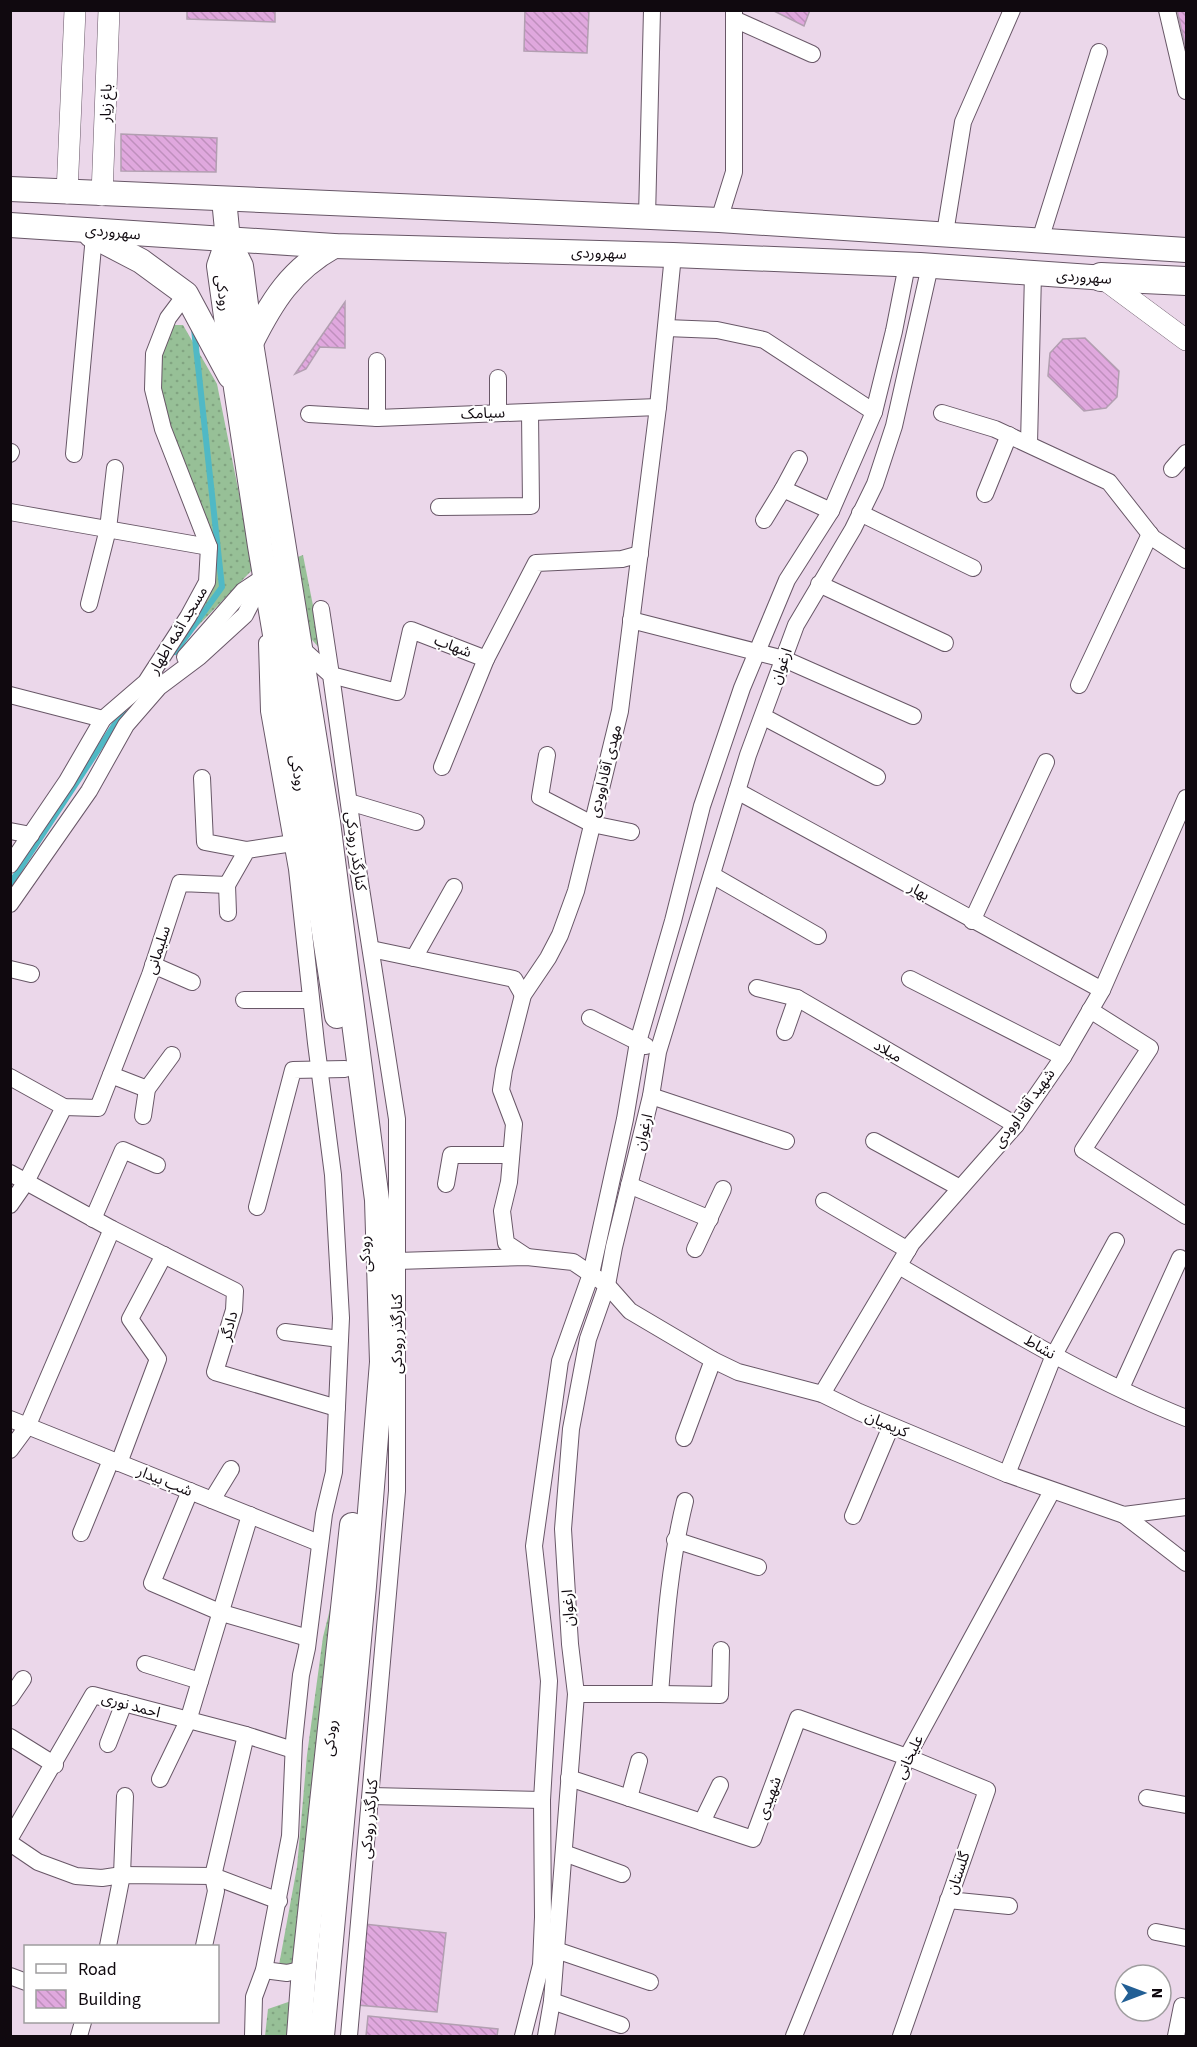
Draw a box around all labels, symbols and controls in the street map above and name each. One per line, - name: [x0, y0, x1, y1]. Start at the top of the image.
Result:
- street label: باغ زیار: [95, 83, 119, 124]
- street label: سهروردی: [84, 220, 142, 245]
- street label: سهروردی: [571, 242, 627, 265]
- street label: سهروردی: [1055, 265, 1113, 290]
- street label: رودکی: [210, 273, 235, 313]
- street label: سیامک: [461, 402, 506, 425]
- street label: مسجد ائمه اطهار: [143, 582, 213, 679]
- street label: شهاب: [431, 630, 475, 663]
- street label: ارغوان: [765, 645, 798, 687]
- street label: مهدی آقاداوودی: [584, 722, 627, 820]
- street label: رودکی: [284, 753, 311, 793]
- street label: کنارگذر رودکی: [340, 810, 372, 893]
- street label: بهار: [903, 877, 933, 906]
- street label: سلیمانی: [141, 923, 176, 977]
- street label: میلاد: [870, 1035, 906, 1068]
- street label: شهید آقاداوودی: [989, 1064, 1060, 1152]
- street label: ارغوان: [629, 1112, 658, 1153]
- street label: رودکی: [354, 1235, 377, 1273]
- street label: کنارگذر رودکی: [387, 1293, 408, 1374]
- street label: دادگر: [215, 1309, 244, 1344]
- street label: نشاط: [1020, 1330, 1059, 1365]
- street label: کریمیان: [862, 1406, 912, 1443]
- street label: شب بیدار: [133, 1461, 196, 1502]
- street label: ارغوان: [557, 1589, 580, 1627]
- street label: احمد نوری: [99, 1688, 163, 1723]
- street label: رودکی: [318, 1719, 343, 1757]
- street label: علیخانی: [890, 1731, 929, 1783]
- street label: شهیدی: [752, 1774, 787, 1823]
- street label: کنارگذر رودکی: [356, 1778, 384, 1860]
- street label: گلستان: [941, 1848, 976, 1897]
- legend: [24, 1945, 219, 2023]
- text: Road: [78, 1957, 117, 1982]
- north arrow: [1113, 1963, 1173, 2023]
- text: Building: [78, 1987, 141, 2012]
- text: N: [1146, 1988, 1168, 1998]

